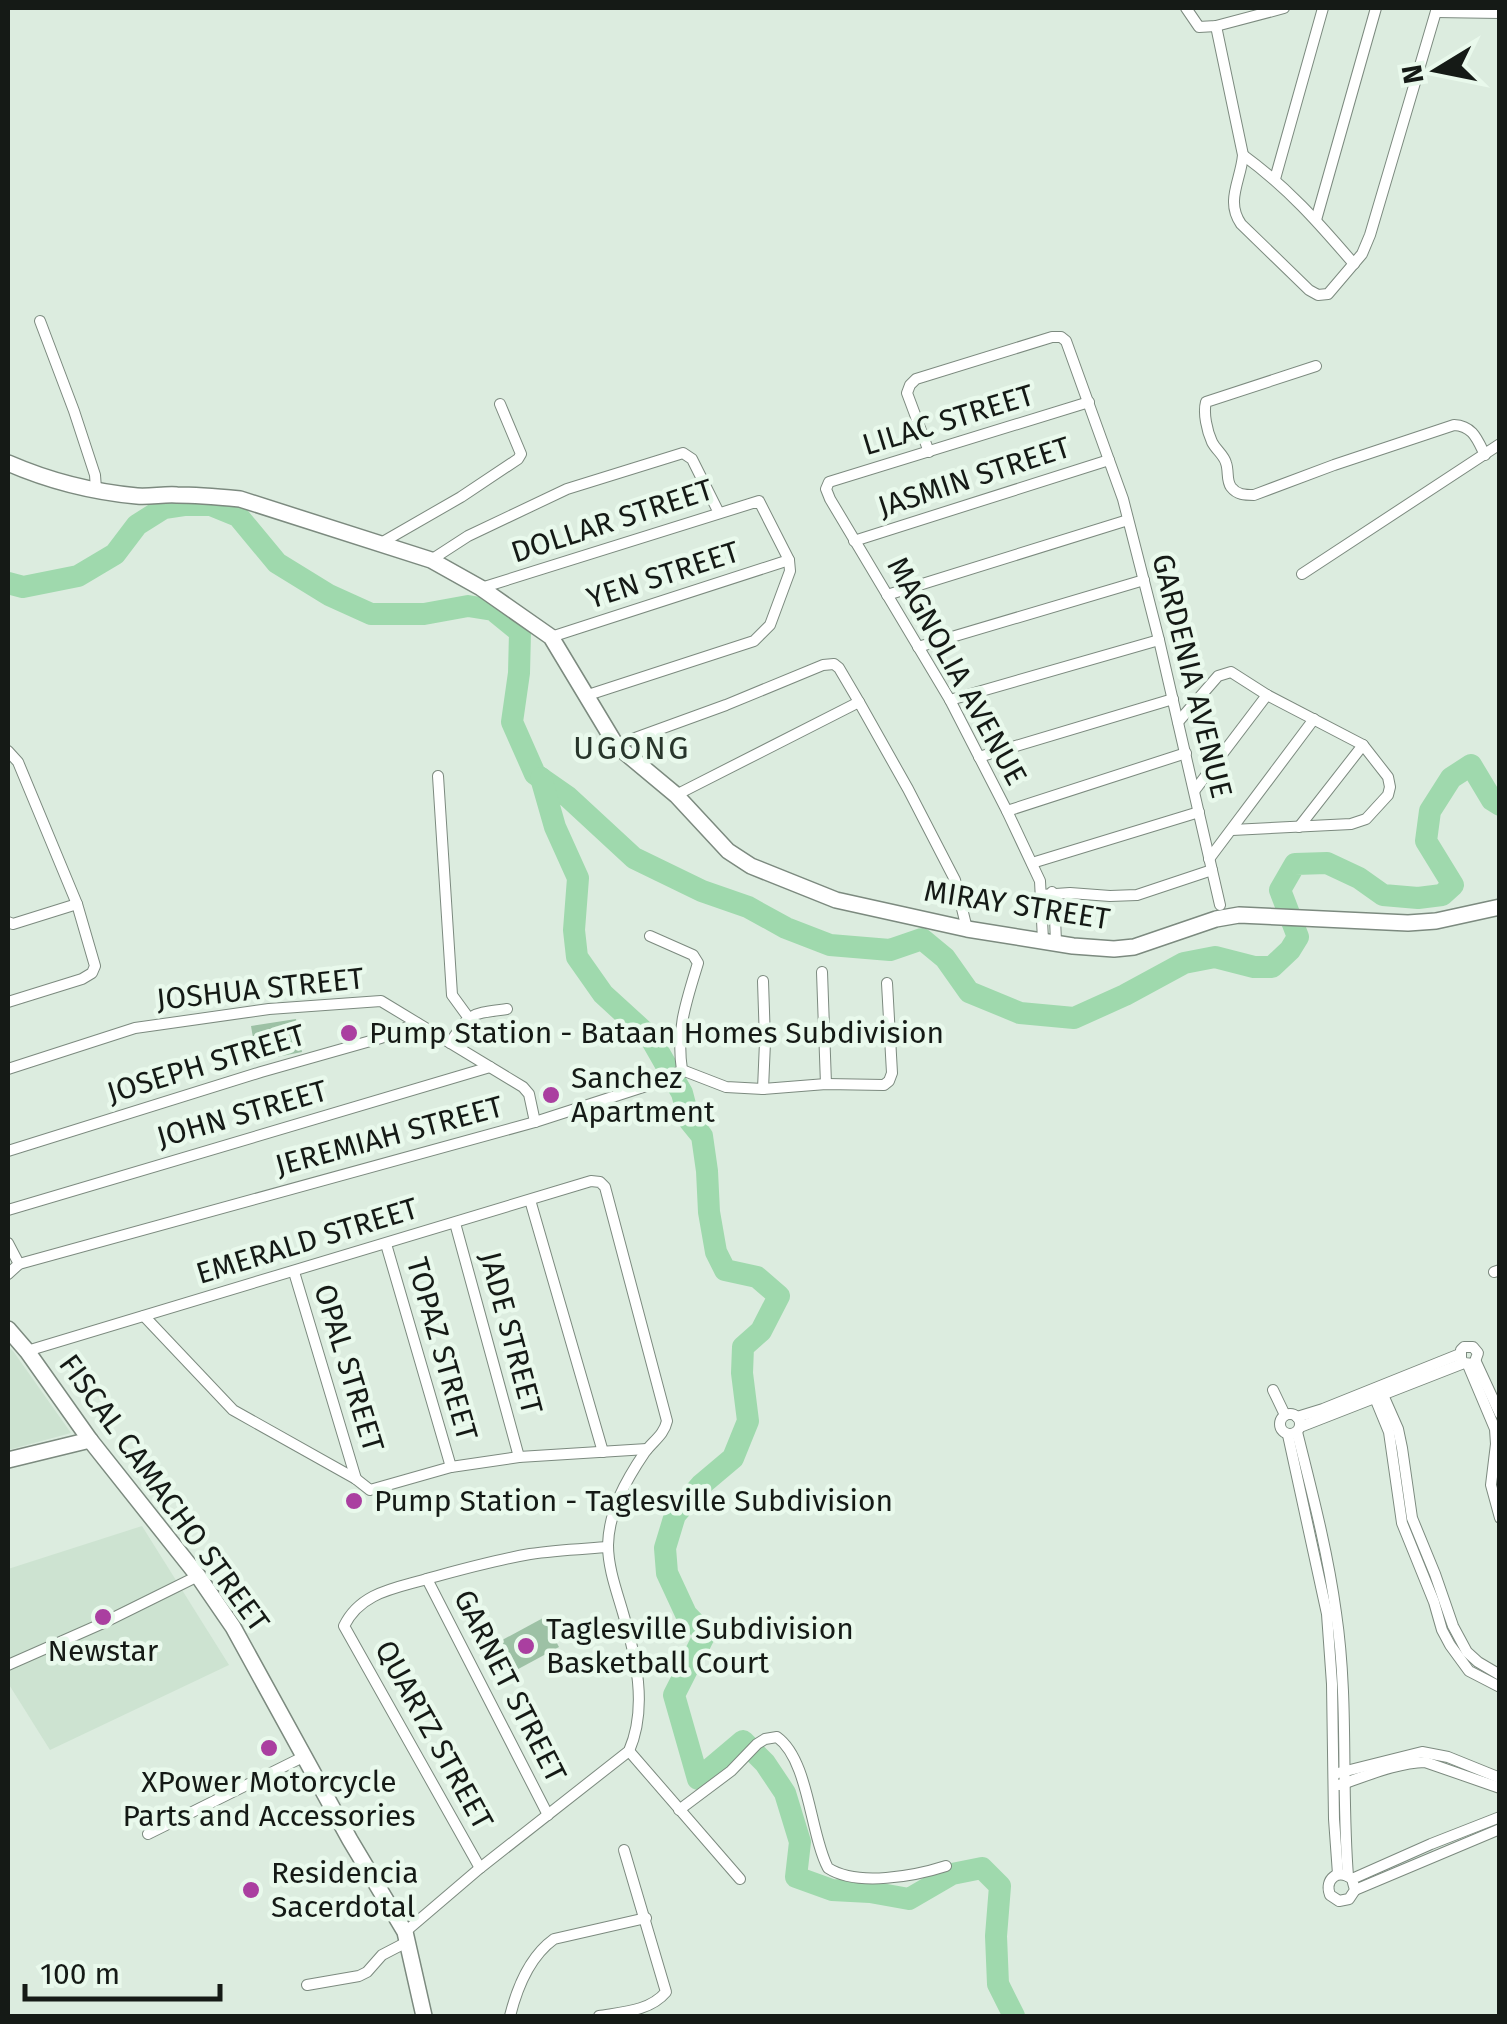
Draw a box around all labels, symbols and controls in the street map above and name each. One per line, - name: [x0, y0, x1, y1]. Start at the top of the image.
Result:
- north arrow: [1387, 20, 1487, 120]
- text: N: [1395, 62, 1431, 86]
- street label: LILAC STREET: [858, 377, 1039, 463]
- street label: JASMIN STREET: [873, 429, 1075, 525]
- street label: DOLLAR STREET: [506, 471, 718, 571]
- street label: YEN STREET: [582, 533, 744, 617]
- street label: GARDENIA AVENUE: [1144, 550, 1240, 802]
- street label: MAGNOLIA AVENUE: [879, 551, 1035, 791]
- district label: UGONG: [573, 729, 691, 767]
- street label: MIRAY STREET: [922, 873, 1113, 938]
- street label: JOSHUA STREET: [155, 960, 366, 1018]
- place label: Pump Station - Bataan Homes Subdivision: [369, 1015, 944, 1051]
- street label: JOSEPH STREET: [103, 1017, 310, 1111]
- marker: Pump Station - Bataan Homes Subdivision: [338, 1022, 360, 1044]
- place label: Sanchez Apartment: [571, 1060, 715, 1130]
- street label: JOHN STREET: [153, 1072, 332, 1156]
- marker: Sanchez Apartment: [540, 1084, 562, 1106]
- street label: JEREMIAH STREET: [271, 1088, 507, 1184]
- street label: EMERALD STREET: [192, 1190, 423, 1292]
- street label: JADE STREET: [472, 1248, 550, 1419]
- street label: TOPAZ STREET: [399, 1253, 485, 1445]
- street label: OPAL STREET: [306, 1280, 392, 1457]
- street label: FISCAL CAMACHO STREET: [51, 1347, 277, 1639]
- place label: Pump Station - Taglesville Subdivision: [374, 1483, 893, 1519]
- marker: Pump Station - Taglesville Subdivision: [343, 1490, 365, 1512]
- street label: GARNET STREET: [446, 1584, 574, 1789]
- marker: Newstar: [92, 1606, 114, 1628]
- place label: Taglesville Subdivision Basketball Court: [546, 1611, 854, 1681]
- place label: Newstar: [48, 1633, 159, 1669]
- street label: QUARTZ STREET: [367, 1634, 501, 1836]
- marker: Taglesville Subdivision Basketball Court: [515, 1635, 537, 1657]
- marker: XPower Motorcycle Parts and Accessories: [258, 1737, 280, 1759]
- place label: XPower Motorcycle Parts and Accessories: [123, 1764, 415, 1834]
- place label: Residencia Sacerdotal: [271, 1855, 419, 1925]
- marker: Residencia Sacerdotal: [240, 1879, 262, 1901]
- scale bar: [25, 1939, 220, 2001]
- text: 100 m: [40, 1956, 120, 1992]

